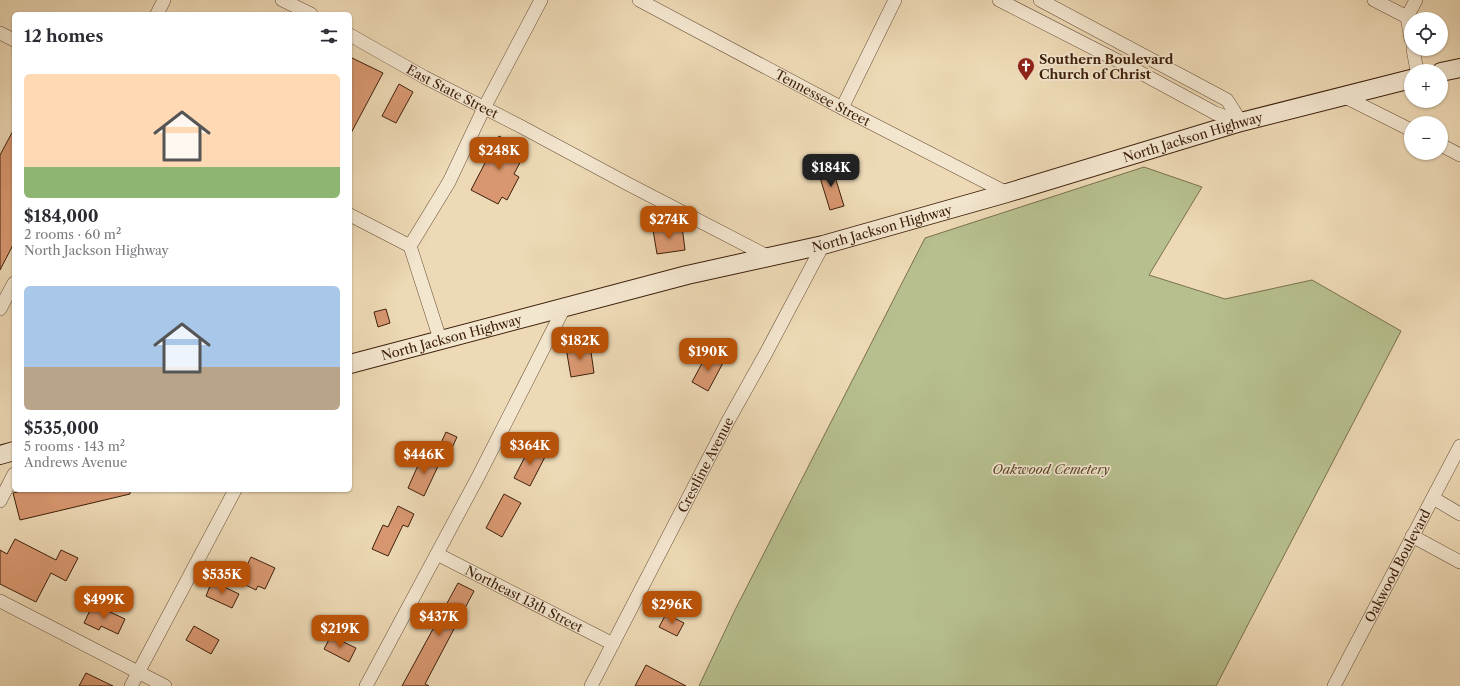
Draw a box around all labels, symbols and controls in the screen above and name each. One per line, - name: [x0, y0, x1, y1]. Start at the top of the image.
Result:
- map controls: [1404, 12, 1448, 160]
- button: locate: [1404, 12, 1448, 56]
- icon: filters: [318, 25, 340, 47]
- text: 12 homes: [24, 26, 103, 46]
- place label: Southern Boulevard Church of Christ: [1039, 51, 1174, 82]
- church icon: Southern Boulevard Church of Christ: [1016, 56, 1036, 81]
- street label: East State Street: [404, 61, 501, 122]
- button: +: [1404, 64, 1448, 108]
- street label: Tennessee Street: [772, 66, 873, 129]
- icon: home: [146, 100, 218, 172]
- street label: North Jackson Highway: [1121, 109, 1265, 165]
- button: −: [1404, 116, 1448, 160]
- pin: $248K: [471, 137, 527, 171]
- text: $248K: [478, 142, 520, 158]
- pin: $184K: [803, 154, 859, 188]
- text: $184K: [811, 159, 851, 175]
- street label: North Jackson Highway: [810, 201, 955, 255]
- text: $184,000: [24, 206, 99, 226]
- pin: $274K: [641, 206, 697, 240]
- text: $274K: [649, 211, 689, 227]
- text: 2 rooms · 60 m²: [24, 226, 121, 242]
- text: North Jackson Highway: [24, 242, 169, 258]
- street label: North Jackson Highway: [379, 311, 524, 363]
- icon: home: [146, 312, 218, 384]
- pin: $182K: [552, 327, 608, 361]
- text: $182K: [560, 332, 600, 348]
- pin: $190K: [680, 338, 736, 372]
- text: $190K: [688, 343, 728, 359]
- street label: Crestline Avenue: [674, 414, 737, 515]
- text: $535,000: [24, 418, 99, 438]
- pin: $364K: [502, 432, 558, 466]
- text: $364K: [510, 437, 550, 453]
- text: 5 rooms · 143 m²: [24, 438, 125, 454]
- pin: $446K: [396, 441, 452, 475]
- text: $446K: [404, 446, 444, 462]
- text: Andrews Avenue: [24, 454, 127, 470]
- park label: Oakwood Cemetery: [992, 461, 1110, 477]
- street label: Oakwood Boulevard: [1361, 506, 1433, 625]
- pin: $535K: [194, 561, 250, 595]
- street label: Northeast 13th Street: [463, 562, 586, 636]
- text: $535K: [202, 566, 242, 582]
- pin: $499K: [76, 586, 132, 620]
- text: $499K: [84, 591, 124, 607]
- pin: $296K: [644, 591, 700, 625]
- text: $296K: [652, 596, 692, 612]
- pin: $437K: [411, 603, 467, 637]
- text: $437K: [419, 608, 459, 624]
- pin: $219K: [312, 615, 368, 649]
- text: $219K: [321, 620, 359, 636]

